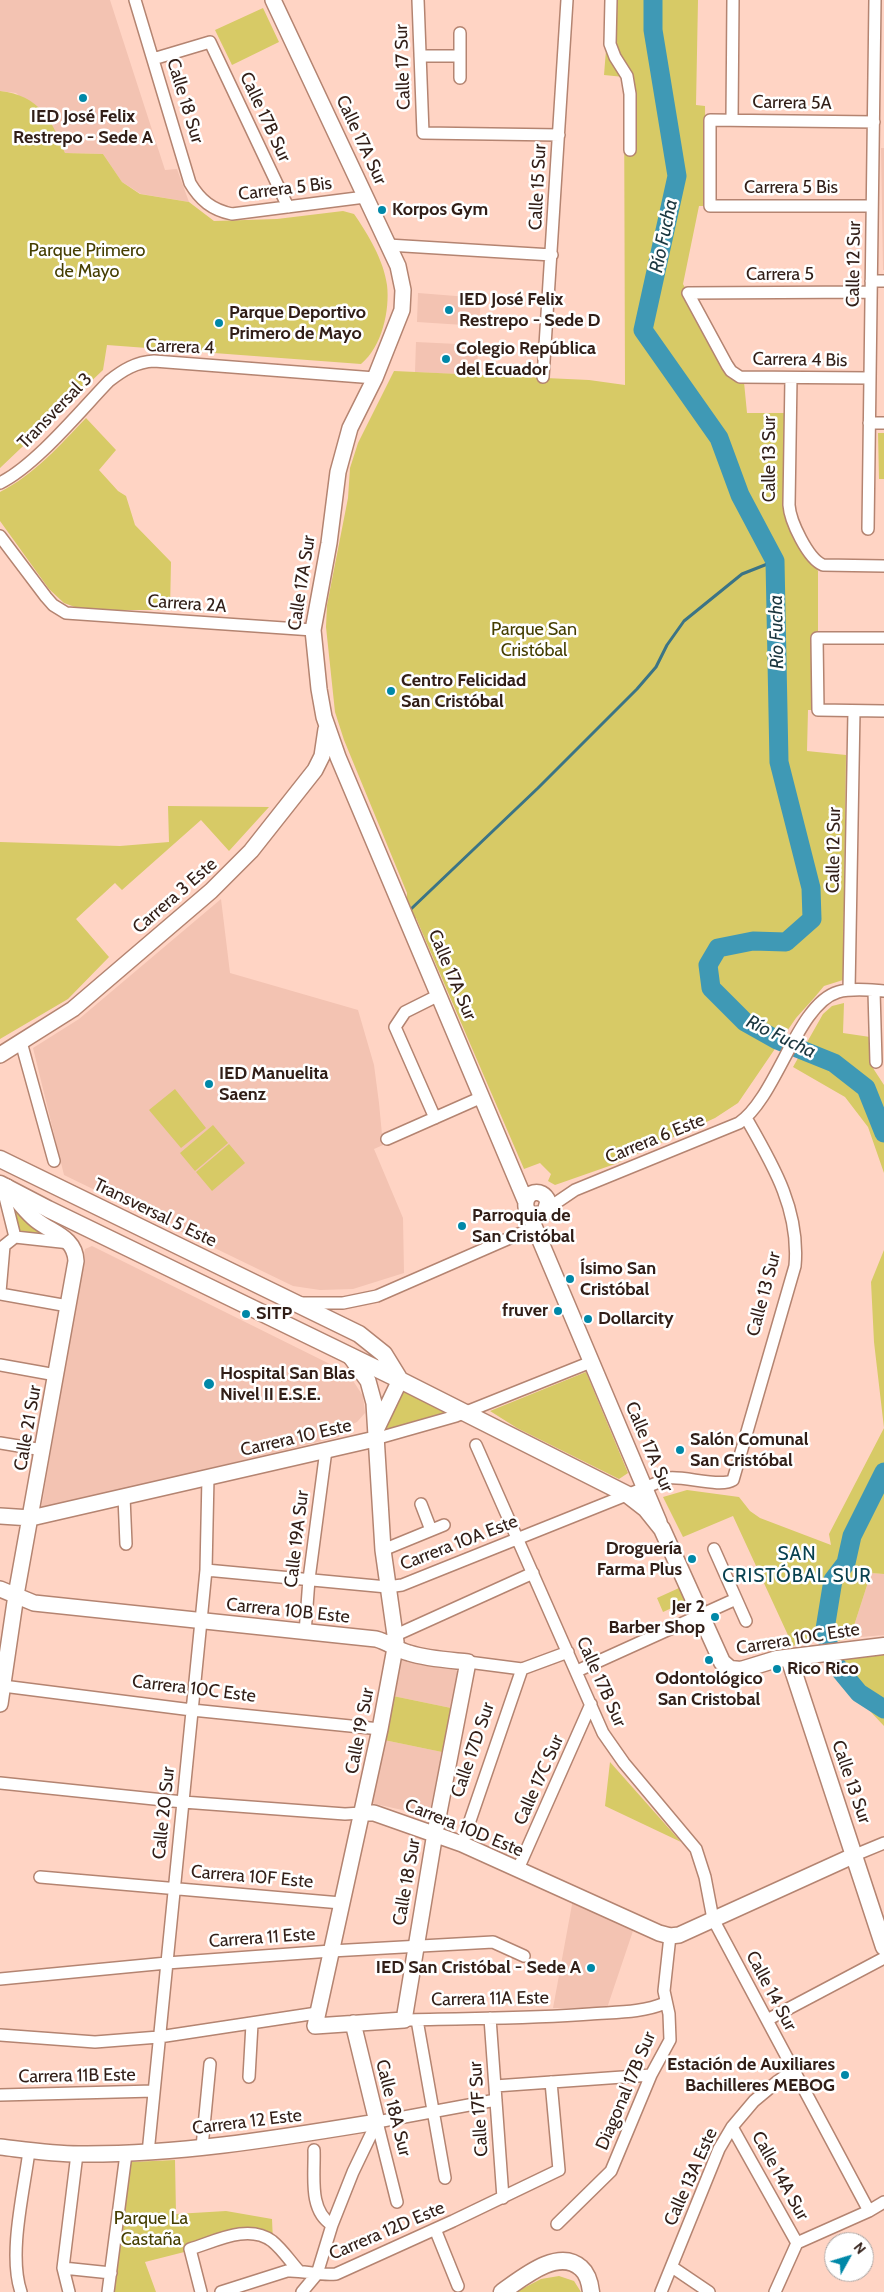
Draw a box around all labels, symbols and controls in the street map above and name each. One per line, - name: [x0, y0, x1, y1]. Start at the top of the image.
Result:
- street label: Calle 17 Sur: [391, 24, 415, 110]
- street label: Calle 18 Sur: [162, 56, 208, 146]
- street label: Calle 17B Sur: [235, 69, 295, 165]
- marker: IED José Felix Restrepo - Sede A: [77, 92, 89, 104]
- street label: Calle 17A Sur: [331, 92, 391, 188]
- street label: Carrera 5A: [752, 92, 832, 114]
- place label: IED José Felix Restrepo - Sede A: [13, 106, 153, 148]
- street label: Calle 15 Sur: [525, 143, 551, 231]
- street label: Carrera 5 Bis: [237, 173, 333, 205]
- street label: Carrera 5 Bis: [744, 177, 838, 199]
- water label: Río Fucha: [645, 197, 683, 275]
- place label: Korpos Gym: [392, 199, 488, 221]
- marker: Korpos Gym: [376, 204, 388, 216]
- street label: Calle 12 Sur: [842, 221, 866, 307]
- park label: Parque Primero de Mayo: [29, 240, 145, 282]
- street label: Carrera 5: [746, 264, 814, 286]
- place label: IED José Felix Restrepo - Sede D: [459, 289, 600, 332]
- place label: Parque Deportivo Primero de Mayo: [229, 302, 366, 344]
- marker: IED José Felix Restrepo - Sede D: [443, 304, 455, 316]
- marker: Parque Deportivo Primero de Mayo: [213, 317, 225, 329]
- street label: Carrera 4: [145, 335, 215, 359]
- place label: Colegio República del Ecuador: [456, 338, 596, 380]
- street label: Carrera 4 Bis: [752, 348, 848, 372]
- marker: Colegio República del Ecuador: [440, 353, 452, 365]
- street label: Transversal 3: [13, 368, 97, 454]
- street label: Calle 13 Sur: [759, 416, 781, 502]
- street label: Calle 17A Sur: [284, 534, 320, 632]
- street label: Carrera 2A: [147, 590, 227, 618]
- water label: Río Fucha: [765, 595, 789, 669]
- park label: Parque San Cristóbal: [491, 619, 577, 662]
- place label: Centro Felicidad San Cristóbal: [401, 670, 526, 712]
- marker: Centro Felicidad San Cristóbal: [385, 685, 397, 697]
- street label: Calle 12 Sur: [822, 807, 846, 893]
- street label: Carrera 3 Este: [128, 854, 222, 938]
- street label: Calle 17A Sur: [423, 927, 481, 1023]
- water label: Río Fucha: [743, 1010, 819, 1064]
- place label: IED Manuelita Saenz: [219, 1063, 328, 1106]
- marker: IED Manuelita Saenz: [203, 1078, 215, 1090]
- street label: Carrera 6 Este: [602, 1109, 708, 1169]
- street label: Transversal 5 Este: [90, 1174, 220, 1252]
- place label: Parroquia de San Cristóbal: [472, 1205, 575, 1248]
- marker: Parroquia de San Cristóbal: [456, 1220, 468, 1232]
- street label: Calle 13 Sur: [742, 1249, 786, 1339]
- place label: Ísimo San Cristóbal: [580, 1258, 656, 1300]
- marker: Ísimo San Cristóbal: [564, 1273, 576, 1285]
- place label: fruver: [502, 1300, 548, 1322]
- place label: SITP: [256, 1303, 292, 1325]
- marker: fruver: [552, 1305, 564, 1317]
- marker: SITP: [240, 1308, 252, 1320]
- place label: Dollarcity: [598, 1308, 674, 1330]
- marker: Dollarcity: [582, 1313, 594, 1325]
- place label: Hospital San Blas Nivel II E.S.E.: [220, 1363, 355, 1406]
- marker: Hospital San Blas Nivel II E.S.E.: [202, 1377, 216, 1391]
- street label: Calle 21 Sur: [10, 1384, 46, 1472]
- street label: Calle 17A Sur: [620, 1399, 678, 1495]
- street label: Carrera 10 Este: [238, 1415, 354, 1461]
- place label: Salón Comunal San Cristóbal: [690, 1429, 808, 1472]
- marker: Salón Comunal San Cristóbal: [674, 1444, 686, 1456]
- street label: Calle 19A Sur: [280, 1489, 314, 1589]
- street label: Carrera 10A Este: [397, 1511, 521, 1575]
- place label: Droguería Farma Plus: [597, 1538, 682, 1580]
- district label: SAN CRISTÓBAL SUR: [721, 1543, 873, 1587]
- marker: Droguería Farma Plus: [686, 1553, 698, 1565]
- street label: Carrera 10B Este: [225, 1594, 351, 1628]
- place label: Jer 2 Barber Shop: [608, 1596, 705, 1638]
- marker: Jer 2 Barber Shop: [709, 1611, 721, 1623]
- street label: Carrera 10C Este: [735, 1619, 861, 1659]
- street label: Calle 17B Sur: [571, 1633, 631, 1731]
- marker: Odontológico San Cristobal: [703, 1654, 715, 1666]
- place label: Rico Rico: [787, 1658, 859, 1680]
- marker: Rico Rico: [771, 1663, 783, 1675]
- place label: Odontológico San Cristobal: [655, 1668, 763, 1710]
- street label: Carrera 10C Este: [131, 1671, 257, 1707]
- street label: Calle 19 Sur: [341, 1686, 379, 1776]
- street label: Calle 17D Sur: [447, 1700, 499, 1800]
- street label: Calle 17C Sur: [509, 1731, 569, 1829]
- street label: Calle 13 Sur: [827, 1738, 875, 1826]
- street label: Calle 20 Sur: [148, 1766, 180, 1860]
- street label: Carrera 10D Este: [401, 1794, 527, 1862]
- street label: Calle 18 Sur: [389, 1837, 425, 1927]
- street label: Carrera 10F Este: [190, 1861, 314, 1893]
- street label: Carrera 11 Este: [208, 1924, 316, 1952]
- street label: Calle 14 Sur: [741, 1947, 801, 2035]
- place label: IED San Cristóbal - Sede A: [376, 1957, 581, 1979]
- marker: IED San Cristóbal - Sede A: [585, 1962, 597, 1974]
- street label: Carrera 11A Este: [431, 1987, 549, 2011]
- street label: Diagonal 17B Sur: [591, 2029, 661, 2153]
- place label: Estación de Auxiliares Bachilleres MEBOG: [667, 2054, 835, 2096]
- street label: Calle 18A Sur: [371, 2057, 415, 2159]
- street label: Calle 17F Sur: [465, 2061, 493, 2157]
- street label: Carrera 11B Este: [18, 2064, 136, 2088]
- marker: Estación de Auxiliares Bachilleres MEBOG: [839, 2069, 851, 2081]
- street label: Carrera 12 Este: [191, 2105, 303, 2139]
- street label: Calle 13A Este: [660, 2125, 722, 2229]
- street label: Calle 14A Sur: [747, 2128, 813, 2224]
- street label: Carrera 12D Este: [326, 2197, 448, 2265]
- park label: Parque La Castaña: [114, 2208, 188, 2250]
- north arrow: [824, 2232, 874, 2282]
- text: N: [850, 2239, 870, 2258]

